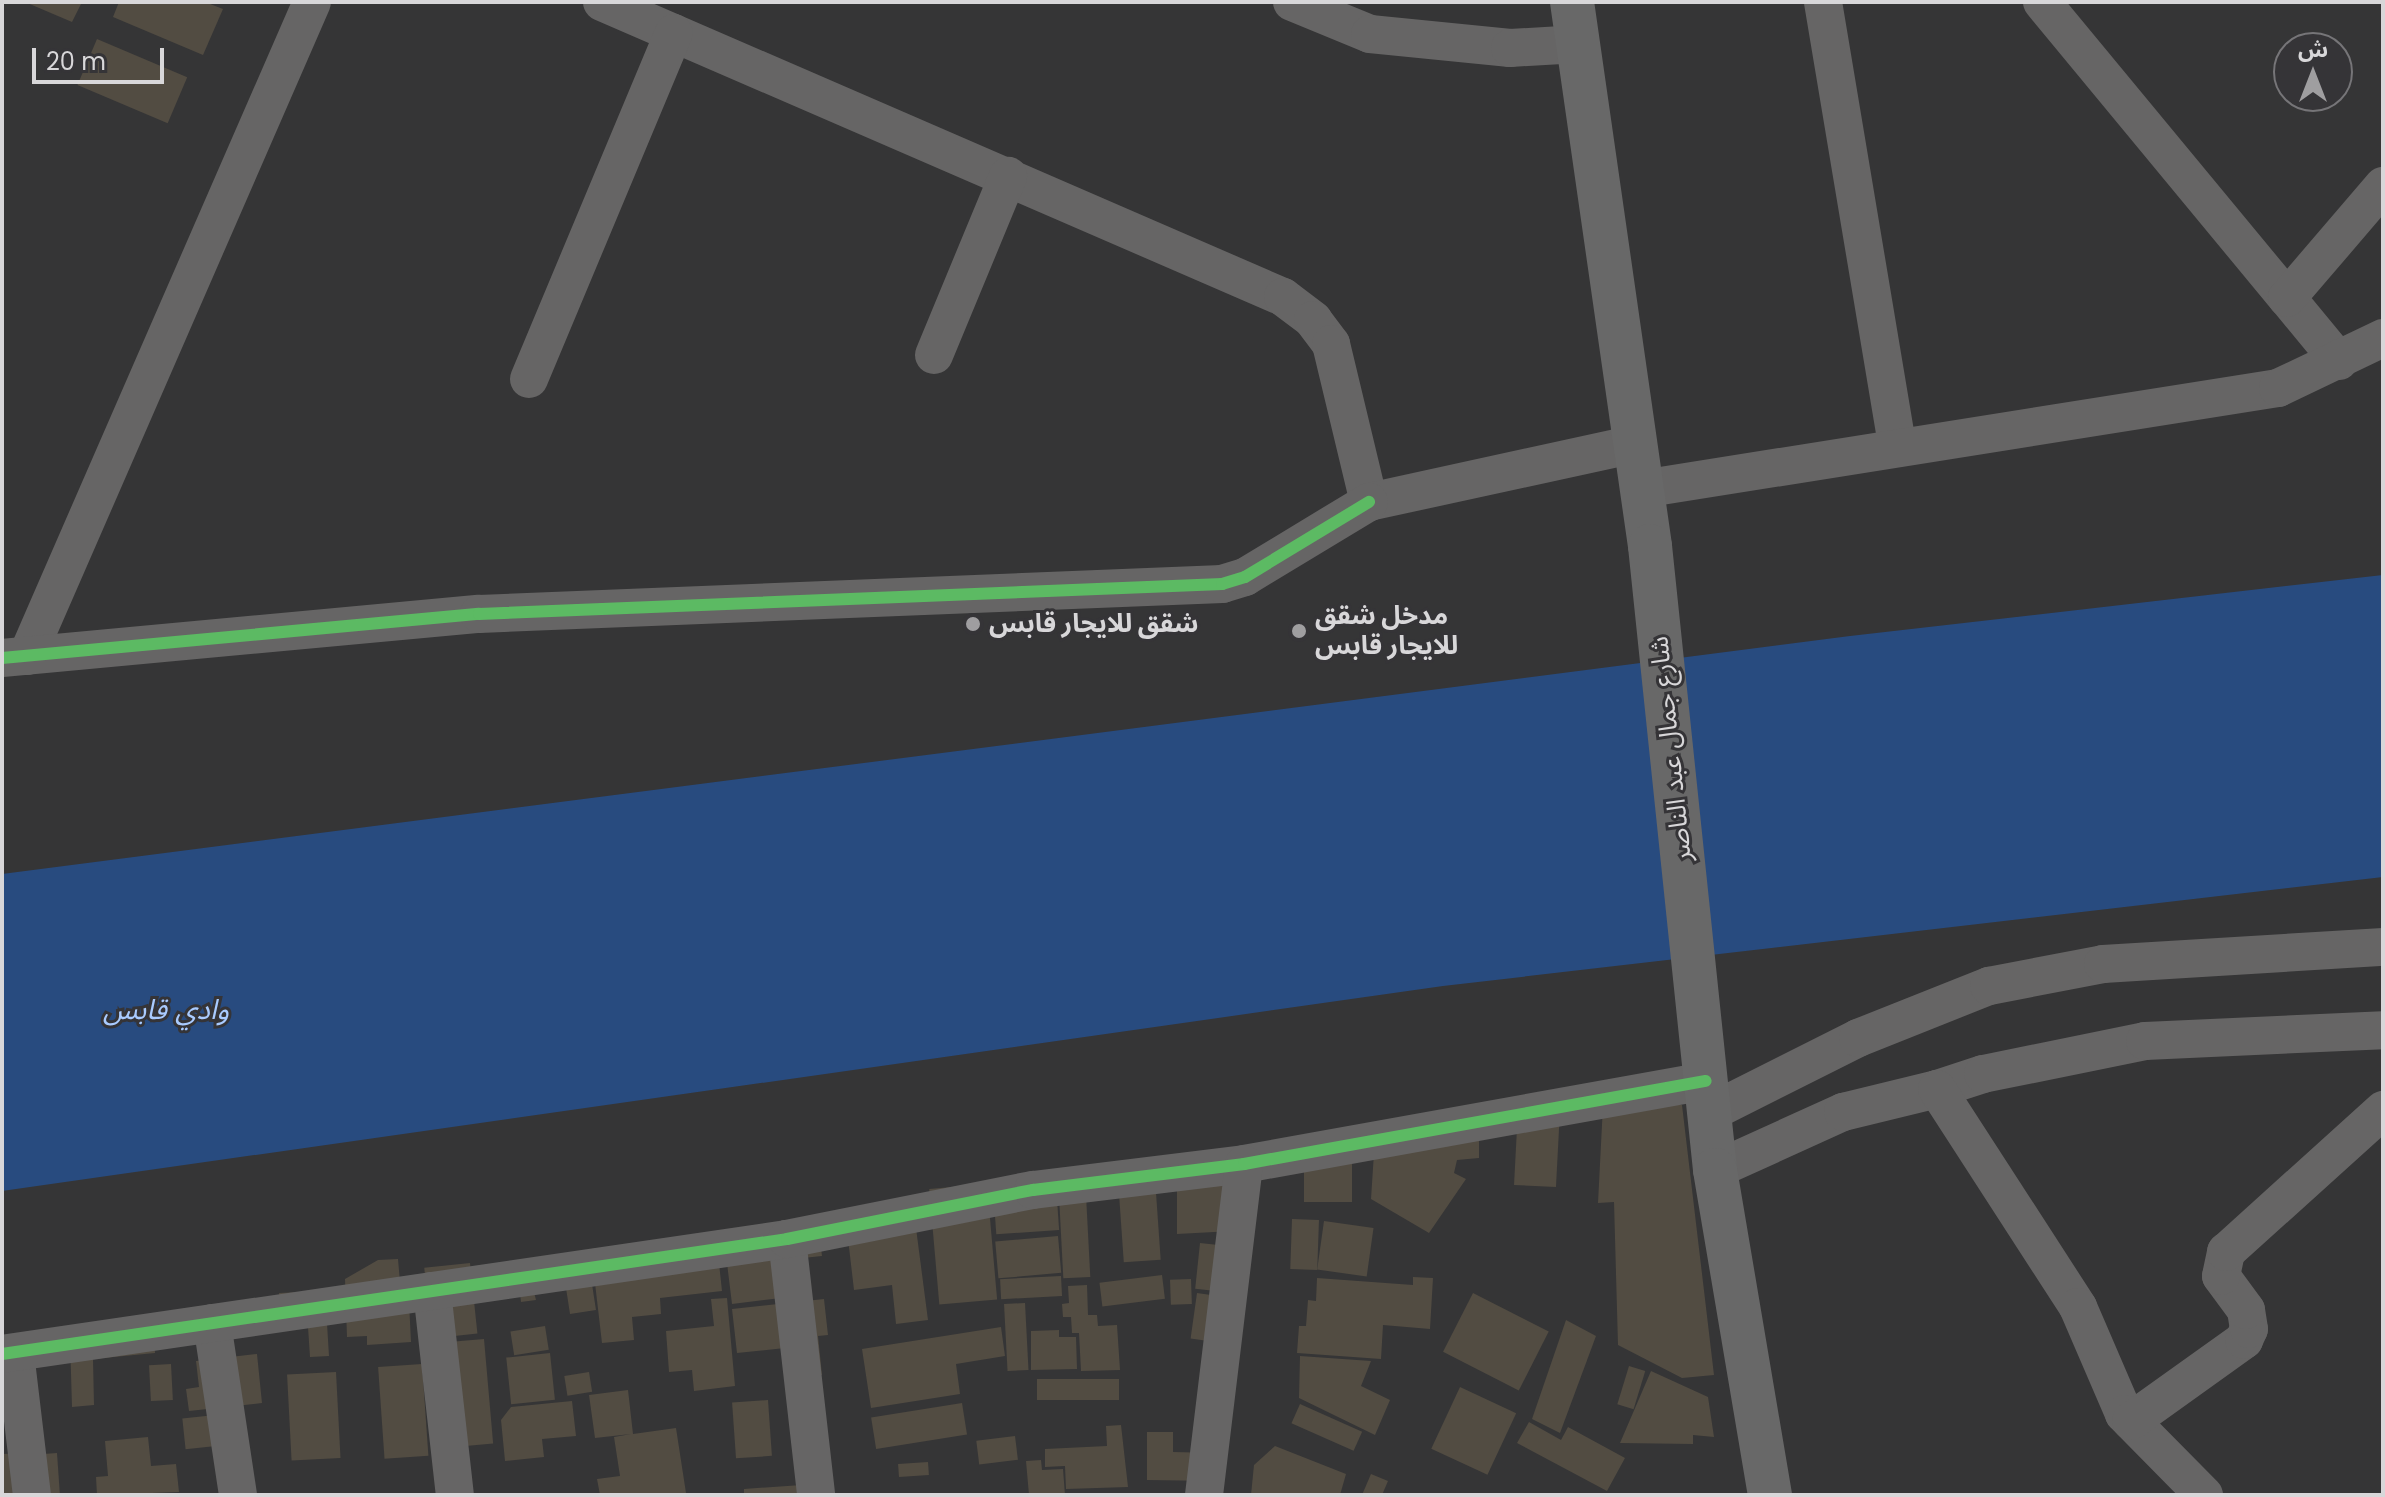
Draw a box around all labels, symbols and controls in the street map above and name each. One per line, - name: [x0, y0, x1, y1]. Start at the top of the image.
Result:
- scale bar: [36, 32, 168, 82]
- north arrow: [2273, 32, 2353, 112]
- text: ش: [2298, 34, 2328, 65]
- text: 20 m: [46, 45, 106, 78]
- place label: مدخل شقق للايجار قابس: [1315, 600, 1458, 662]
- place label: شقق للايجار قابس: [989, 608, 1198, 640]
- marker: شقق للايجار قابس: [964, 615, 982, 633]
- marker: مدخل شقق للايجار قابس: [1290, 622, 1308, 640]
- street label: شارع جمال عبد الناصر: [1644, 635, 1698, 863]
- water label: وادي قابس: [103, 993, 229, 1027]

